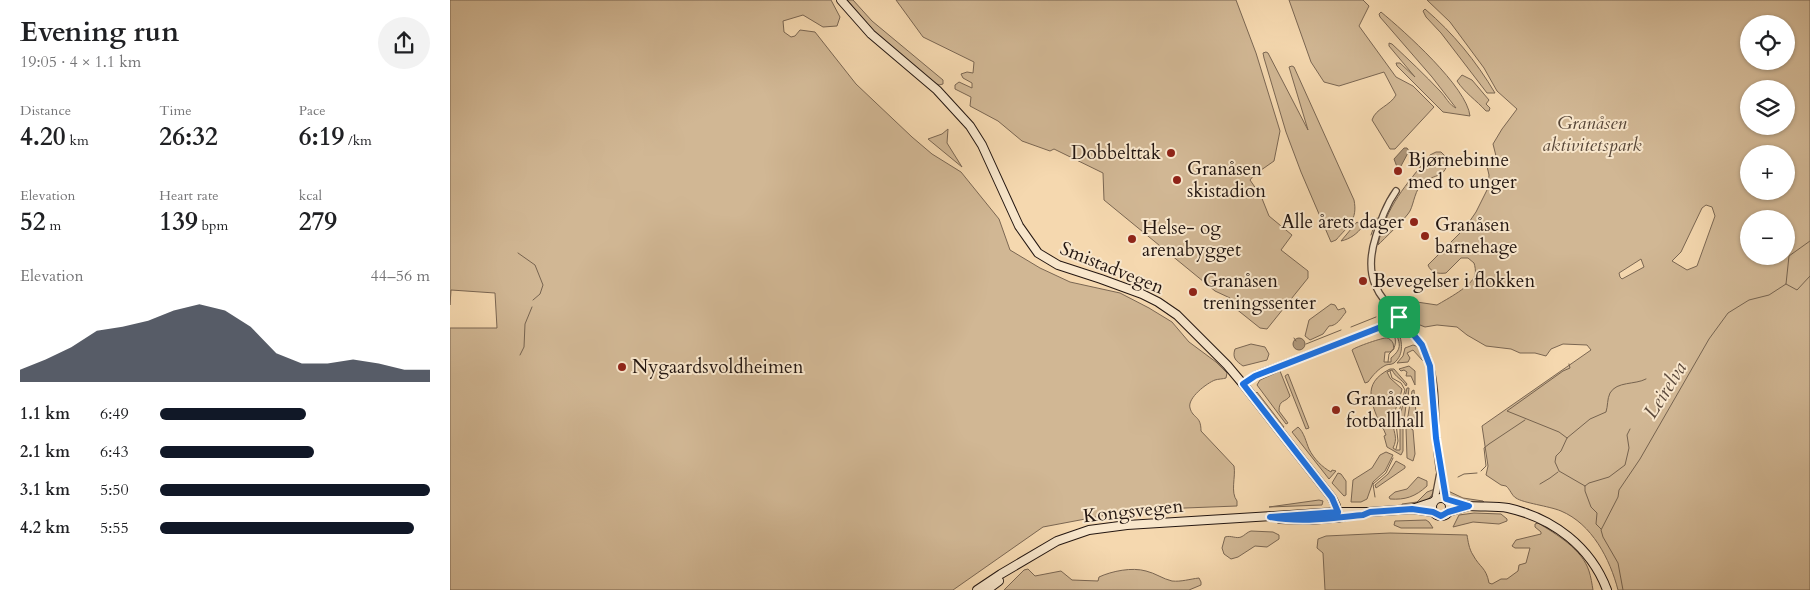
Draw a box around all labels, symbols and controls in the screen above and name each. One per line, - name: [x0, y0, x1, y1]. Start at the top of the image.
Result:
- text: Evening run: [20, 13, 179, 51]
- map controls: [1740, 15, 1795, 265]
- button: locate: [1740, 15, 1795, 70]
- button: share: [378, 17, 430, 69]
- text: 19:05 · 4 × 1.1 km: [20, 51, 141, 73]
- button: layers: [1740, 80, 1795, 135]
- text: Distance: [20, 101, 71, 120]
- text: Time: [159, 101, 192, 120]
- text: Pace: [299, 101, 326, 120]
- park label: Granåsen aktivitetspark: [1542, 110, 1642, 158]
- text: 4.20: [20, 120, 66, 154]
- text: 26:32: [159, 120, 218, 154]
- text: 6:19: [299, 120, 344, 154]
- text: km: [66, 131, 89, 150]
- text: /km: [344, 131, 372, 150]
- place label: Dobbelttak: [1071, 140, 1162, 166]
- button: +: [1740, 145, 1795, 200]
- marker: Dobbelttak: [1165, 147, 1177, 159]
- place label: Bjørnebinne med to unger: [1408, 147, 1517, 195]
- place label: Granåsen skistadion: [1187, 156, 1266, 204]
- marker: Bjørnebinne med to unger: [1392, 165, 1404, 177]
- marker: Granåsen skistadion: [1171, 174, 1183, 186]
- text: Elevation: [20, 186, 76, 205]
- text: Heart rate: [159, 186, 219, 205]
- text: kcal: [299, 186, 322, 205]
- text: 52: [20, 205, 46, 239]
- text: 139: [159, 205, 198, 239]
- text: 279: [299, 205, 337, 239]
- place label: Alle årets dager: [1281, 209, 1404, 235]
- button: −: [1740, 210, 1795, 265]
- place label: Granåsen barnehage: [1435, 212, 1518, 260]
- place label: Helse- og arenabygget: [1142, 215, 1241, 263]
- text: m: [46, 216, 61, 235]
- text: bpm: [198, 216, 228, 235]
- marker: Alle årets dager: [1408, 216, 1420, 228]
- marker: Granåsen barnehage: [1419, 230, 1431, 242]
- marker: Helse- og arenabygget: [1126, 233, 1138, 245]
- street label: Smistadvegen: [1056, 235, 1168, 301]
- text: Elevation: [20, 265, 84, 287]
- text: 44–56 m: [371, 265, 430, 287]
- place label: Granåsen treningssenter: [1203, 268, 1316, 316]
- place label: Bevegelser i flokken: [1373, 268, 1535, 294]
- marker: Bevegelser i flokken: [1357, 275, 1369, 287]
- marker: Granåsen treningssenter: [1187, 286, 1199, 298]
- pin: [1378, 296, 1420, 338]
- icon: arrive: [1385, 303, 1413, 331]
- place label: Nygaardsvoldheimen: [632, 354, 804, 380]
- water label: Leirelva: [1637, 356, 1693, 424]
- marker: Nygaardsvoldheimen: [616, 361, 628, 373]
- place label: Granåsen fotballhall: [1346, 386, 1425, 434]
- text: 1.1 km: [20, 403, 70, 425]
- text: 6:49: [100, 403, 129, 425]
- marker: Granåsen fotballhall: [1330, 404, 1342, 416]
- text: 2.1 km: [20, 441, 70, 463]
- text: 6:43: [100, 441, 129, 463]
- text: 3.1 km: [20, 479, 70, 501]
- text: 5:50: [100, 479, 129, 501]
- street label: Kongsvegen: [1082, 493, 1185, 529]
- text: 4.2 km: [20, 517, 70, 539]
- text: 5:55: [100, 517, 129, 539]

